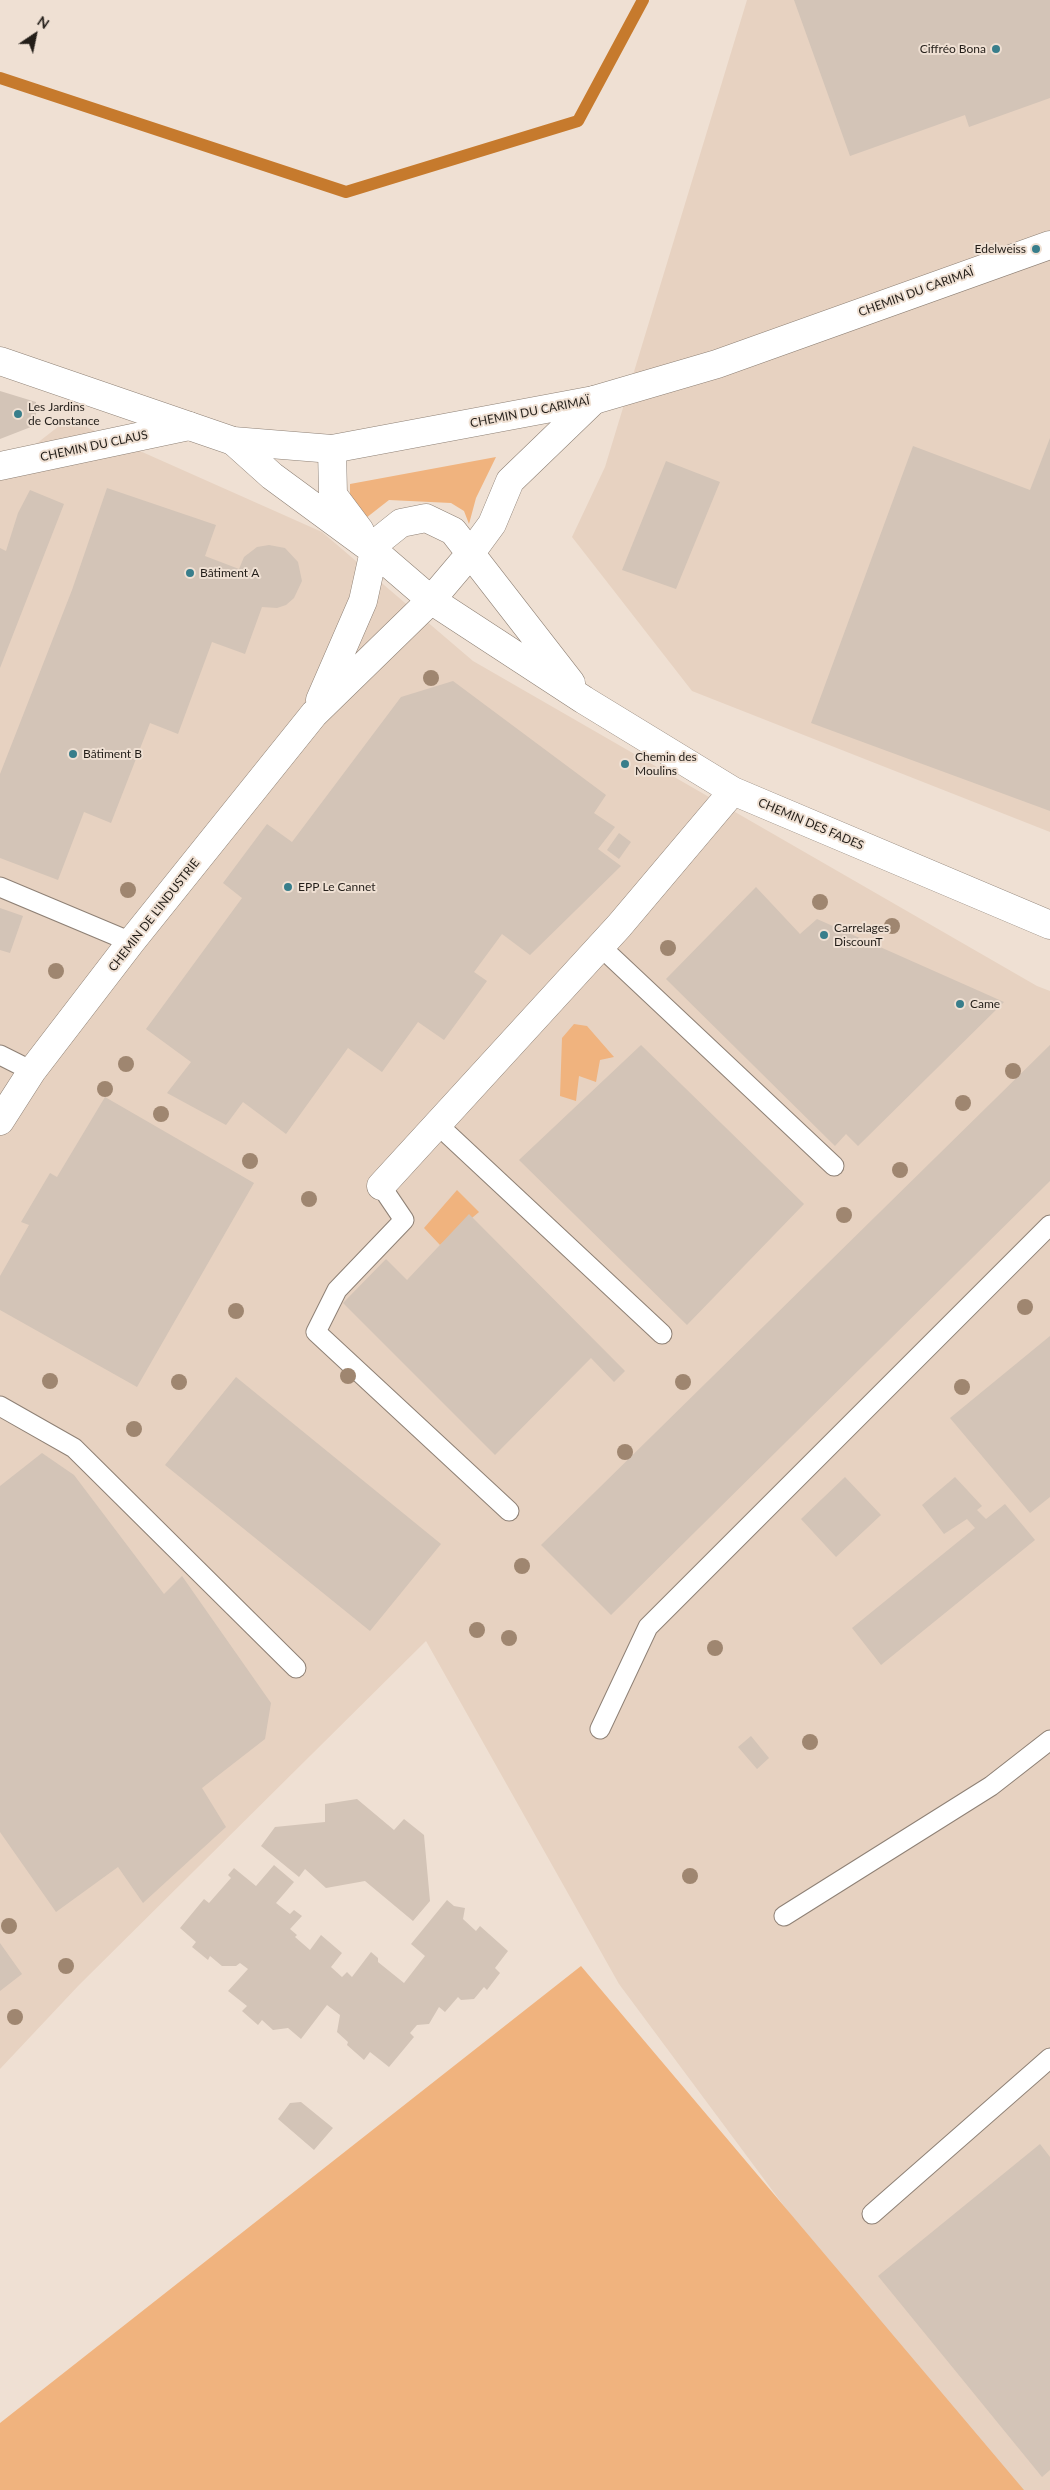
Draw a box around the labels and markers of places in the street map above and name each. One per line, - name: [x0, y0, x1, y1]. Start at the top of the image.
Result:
- place label: Ciffréo Bona: [920, 42, 986, 56]
- marker: Ciffréo Bona: [990, 43, 1002, 55]
- place label: Edelweiss: [974, 242, 1026, 256]
- marker: Edelweiss: [1030, 243, 1042, 255]
- place label: Les Jardins de Constance: [28, 400, 100, 428]
- marker: Les Jardins de Constance: [12, 408, 24, 420]
- place label: Bâtiment A: [200, 566, 259, 580]
- marker: Bâtiment A: [184, 567, 196, 579]
- place label: Bâtiment B: [83, 747, 142, 761]
- marker: Bâtiment B: [67, 748, 79, 760]
- place label: Chemin des Moulins: [635, 750, 697, 778]
- marker: Chemin des Moulins: [619, 758, 631, 770]
- place label: EPP Le Cannet: [298, 880, 376, 894]
- marker: EPP Le Cannet: [282, 881, 294, 893]
- place label: Carrelages DiscounT: [834, 921, 889, 949]
- marker: Carrelages DiscounT: [818, 929, 830, 941]
- place label: Came: [970, 997, 1000, 1011]
- marker: Came: [954, 998, 966, 1010]

